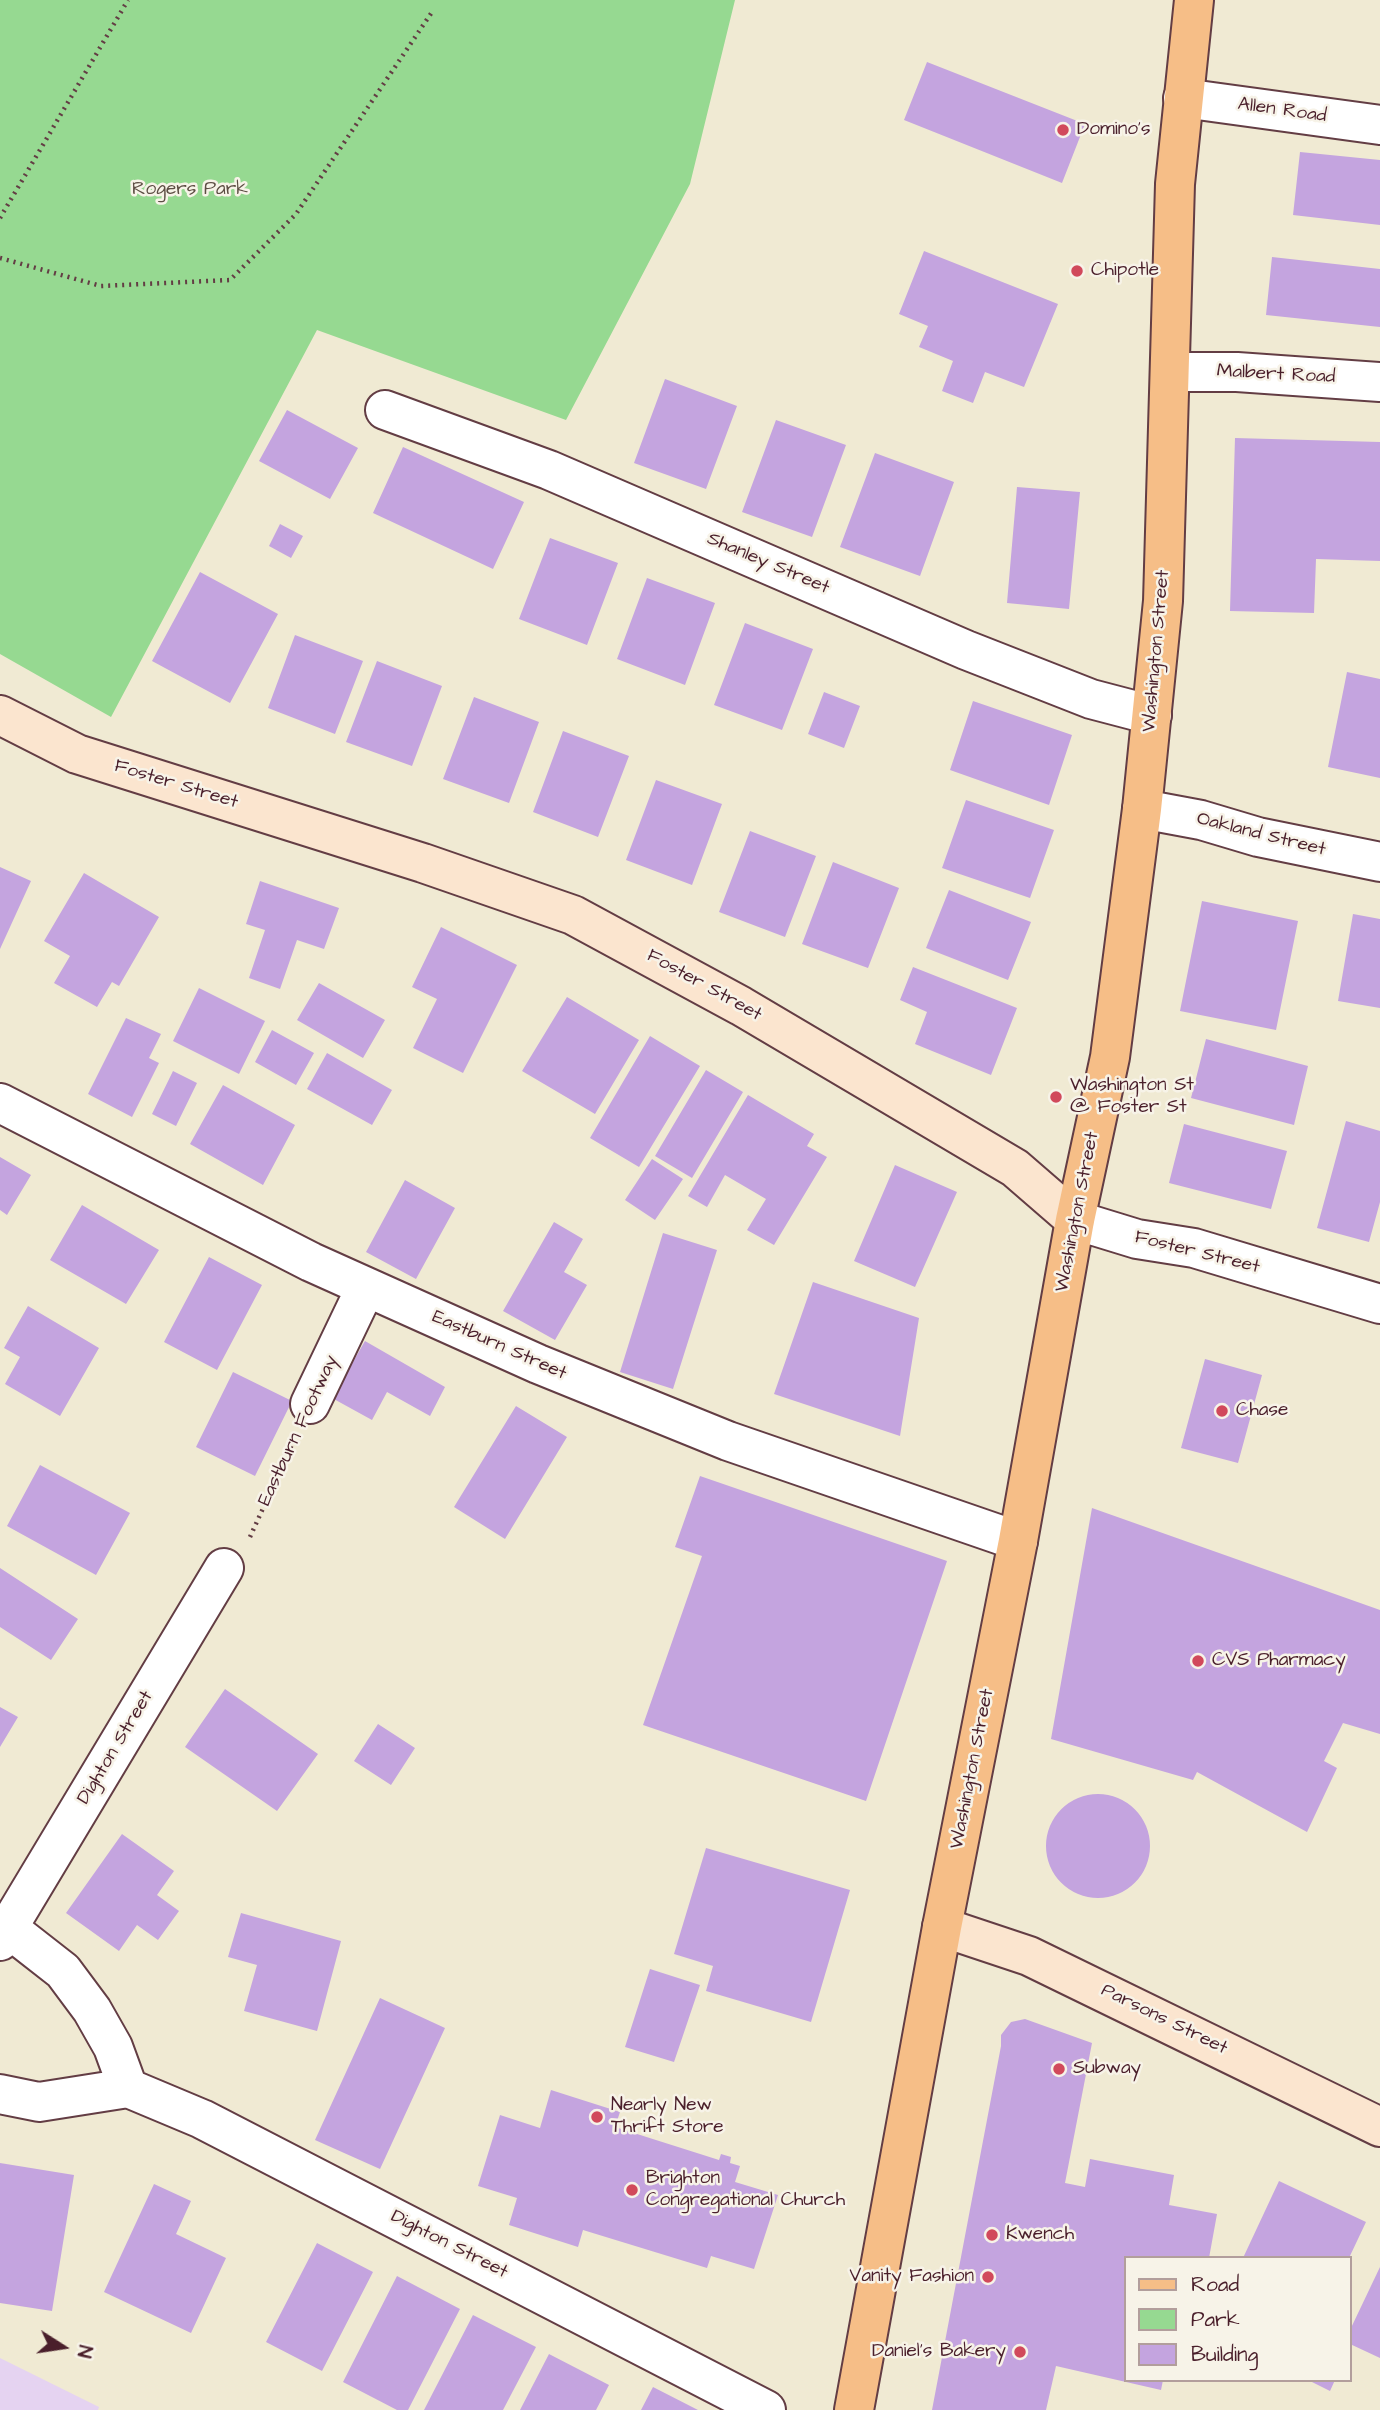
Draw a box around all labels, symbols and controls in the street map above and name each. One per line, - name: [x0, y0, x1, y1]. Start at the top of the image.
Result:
- street label: Allen Road: [1236, 94, 1328, 128]
- place label: Domino's: [1077, 119, 1150, 141]
- marker: Domino's: [1055, 122, 1071, 138]
- park label: Rogers Park: [132, 179, 248, 201]
- place label: Chipotle: [1091, 260, 1159, 282]
- marker: Chipotle: [1069, 263, 1085, 279]
- street label: Malbert Road: [1216, 361, 1336, 389]
- street label: Shanley Street: [703, 528, 833, 600]
- street label: Washington Street: [1139, 569, 1175, 733]
- street label: Foster Street: [111, 755, 241, 815]
- street label: Oakland Street: [1194, 808, 1328, 862]
- street label: Foster Street: [642, 945, 766, 1027]
- place label: Washington St @ Foster St: [1070, 1075, 1194, 1119]
- marker: Washington St @ Foster St: [1048, 1089, 1064, 1105]
- street label: Washington Street: [1051, 1130, 1105, 1294]
- street label: Foster Street: [1132, 1226, 1262, 1280]
- street label: Eastburn Street: [428, 1306, 570, 1386]
- street label: Eastburn Footway: [254, 1352, 344, 1510]
- place label: Chase: [1236, 1400, 1288, 1422]
- marker: Chase: [1214, 1403, 1230, 1419]
- place label: CVS Pharmacy: [1212, 1650, 1346, 1672]
- marker: CVS Pharmacy: [1190, 1653, 1206, 1669]
- street label: Dighton Street: [73, 1687, 159, 1809]
- street label: Washington Street: [946, 1687, 1000, 1851]
- street label: Parsons Street: [1097, 1980, 1231, 2060]
- place label: Subway: [1073, 2058, 1141, 2080]
- marker: Subway: [1051, 2061, 1067, 2077]
- place label: Nearly New Thrift Store: [611, 2095, 724, 2139]
- marker: Nearly New Thrift Store: [589, 2109, 605, 2125]
- place label: Brighton Congregational Church: [646, 2168, 845, 2212]
- marker: Brighton Congregational Church: [624, 2182, 640, 2198]
- street label: Dighton Street: [387, 2206, 511, 2284]
- place label: Kwench: [1006, 2224, 1074, 2246]
- marker: Kwench: [984, 2227, 1000, 2243]
- legend: [1124, 2256, 1352, 2382]
- place label: Vanity Fashion: [849, 2266, 974, 2288]
- marker: Vanity Fashion: [980, 2269, 996, 2285]
- text: Road: [1191, 2270, 1239, 2299]
- text: Park: [1191, 2305, 1240, 2334]
- north arrow: [28, 2312, 98, 2382]
- text: Building: [1191, 2340, 1258, 2369]
- place label: Daniel's Bakery: [872, 2341, 1006, 2363]
- text: N: [70, 2343, 98, 2360]
- marker: Daniel's Bakery: [1012, 2344, 1028, 2360]

